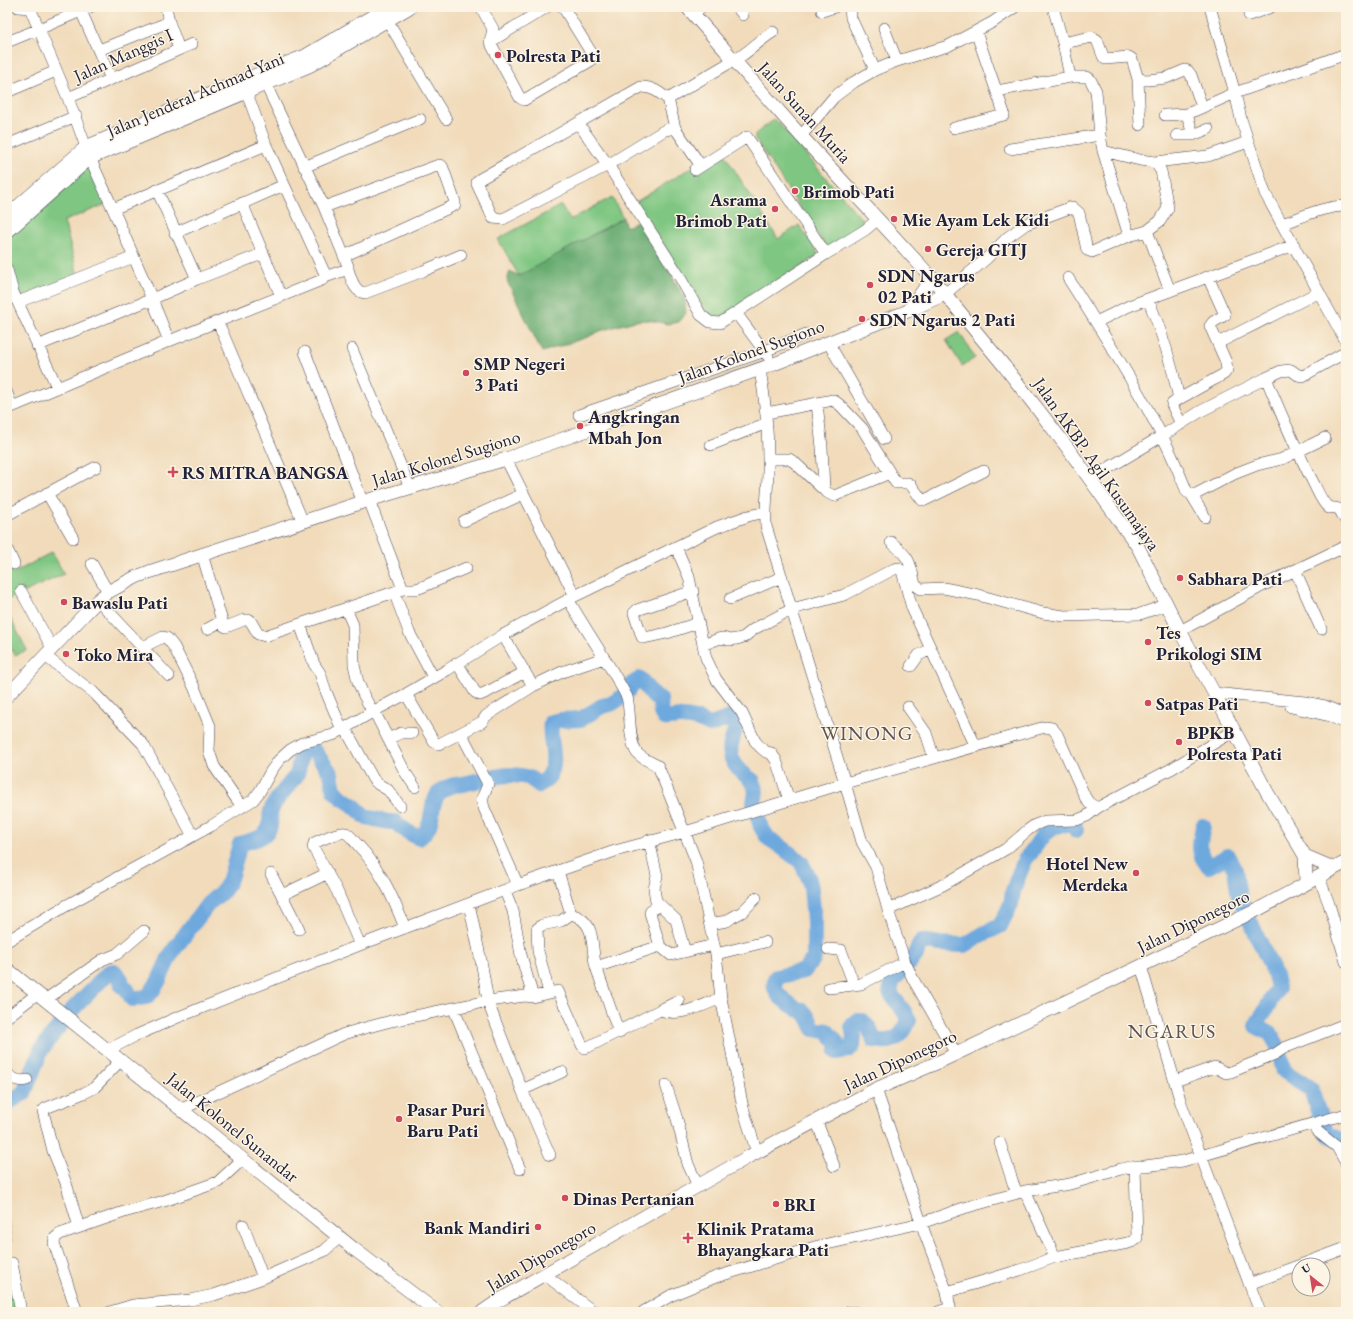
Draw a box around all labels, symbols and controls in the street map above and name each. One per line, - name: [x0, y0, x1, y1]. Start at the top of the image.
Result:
- street label: Jalan Manggis I: [68, 23, 176, 88]
- place label: Polresta Pati: [506, 44, 602, 67]
- street label: Jalan Jenderal Achmad Yani: [101, 46, 288, 143]
- marker: Polresta Pati: [493, 50, 503, 60]
- street label: Jalan Sunan Muria: [752, 55, 857, 168]
- place label: Brimob Pati: [803, 180, 895, 203]
- marker: Brimob Pati: [790, 186, 800, 196]
- place label: Asrama Brimob Pati: [675, 188, 768, 232]
- marker: Asrama Brimob Pati: [770, 204, 780, 214]
- place label: Mie Ayam Lek Kidi: [902, 208, 1050, 231]
- marker: Mie Ayam Lek Kidi: [889, 214, 899, 224]
- place label: Gereja GITJ: [936, 238, 1027, 261]
- marker: Gereja GITJ: [923, 244, 933, 254]
- place label: SDN Ngarus 02 Pati: [878, 264, 975, 308]
- marker: SDN Ngarus 02 Pati: [865, 280, 875, 290]
- place label: SDN Ngarus 2 Pati: [870, 308, 1016, 331]
- street label: Jalan Kolonel Sugiono: [673, 314, 827, 389]
- marker: SDN Ngarus 2 Pati: [857, 314, 867, 324]
- place label: SMP Negeri 3 Pati: [474, 352, 566, 396]
- marker: SMP Negeri 3 Pati: [461, 368, 471, 378]
- street label: Jalan AKBP. Agil Kusumajaya: [1027, 371, 1166, 556]
- place label: Angkringan Mbah Jon: [587, 405, 680, 449]
- marker: Angkringan Mbah Jon: [575, 421, 585, 431]
- street label: Jalan Kolonel Sugiono: [367, 424, 523, 492]
- place label: RS MITRA BANGSA: [182, 461, 350, 484]
- marker: RS MITRA BANGSA: [167, 466, 179, 478]
- place label: Sabhara Pati: [1188, 567, 1283, 590]
- marker: Sabhara Pati: [1175, 573, 1185, 583]
- place label: Bawaslu Pati: [72, 591, 168, 614]
- marker: Bawaslu Pati: [59, 597, 69, 607]
- place label: Tes Prikologi SIM: [1156, 621, 1263, 665]
- marker: Tes Prikologi SIM: [1143, 637, 1153, 647]
- place label: Toko Mira: [74, 643, 154, 666]
- marker: Toko Mira: [61, 649, 71, 659]
- place label: Satpas Pati: [1156, 692, 1239, 715]
- marker: Satpas Pati: [1143, 698, 1153, 708]
- district label: WINONG: [821, 720, 913, 746]
- place label: BPKB Polresta Pati: [1187, 721, 1283, 765]
- marker: BPKB Polresta Pati: [1174, 737, 1184, 747]
- place label: Hotel New Merdeka: [1046, 852, 1128, 896]
- marker: Hotel New Merdeka: [1131, 868, 1141, 878]
- street label: Jalan Diponegoro: [1131, 884, 1253, 959]
- district label: NGARUS: [1128, 1018, 1216, 1044]
- street label: Jalan Diponegoro: [838, 1024, 960, 1097]
- street label: Jalan Kolonel Sunandar: [161, 1066, 304, 1187]
- place label: Pasar Puri Baru Pati: [407, 1098, 486, 1142]
- marker: Pasar Puri Baru Pati: [394, 1114, 404, 1124]
- place label: Dinas Pertanian: [573, 1187, 694, 1210]
- marker: Dinas Pertanian: [560, 1193, 570, 1203]
- place label: BRI: [784, 1193, 816, 1216]
- marker: BRI: [771, 1199, 781, 1209]
- street label: Jalan Diponegoro: [481, 1215, 600, 1298]
- place label: Bank Mandiri: [424, 1216, 531, 1239]
- place label: Klinik Pratama Bhayangkara Pati: [697, 1217, 829, 1261]
- marker: Bank Mandiri: [533, 1222, 543, 1232]
- marker: Klinik Pratama Bhayangkara Pati: [682, 1232, 694, 1244]
- north arrow: [1291, 1257, 1331, 1297]
- text: U: [1299, 1260, 1314, 1276]

